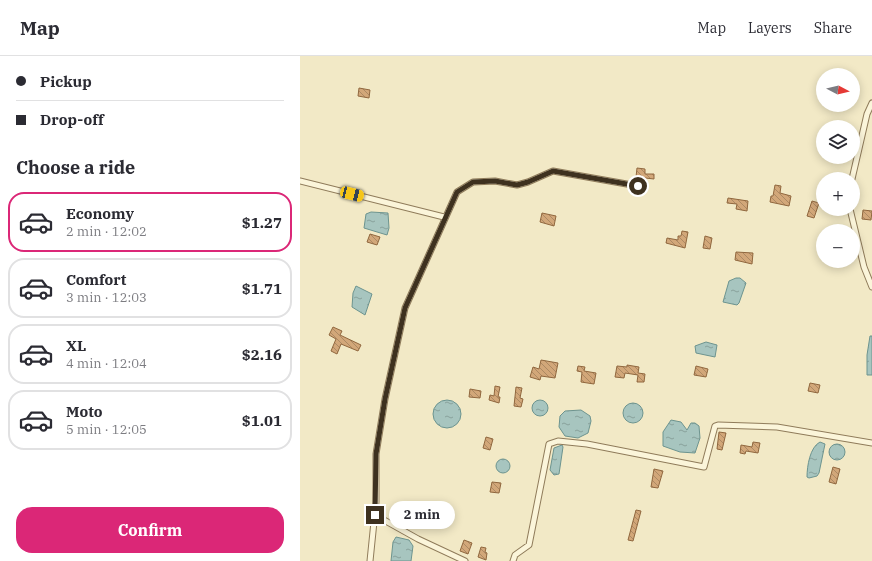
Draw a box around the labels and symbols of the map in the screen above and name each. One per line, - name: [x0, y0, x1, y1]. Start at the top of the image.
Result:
- north arrow: [816, 68, 860, 112]
- route start: [629, 177, 647, 195]
- car: [339, 185, 365, 203]
- callout: 2 min: [389, 501, 455, 529]
- route end: [366, 506, 384, 524]

